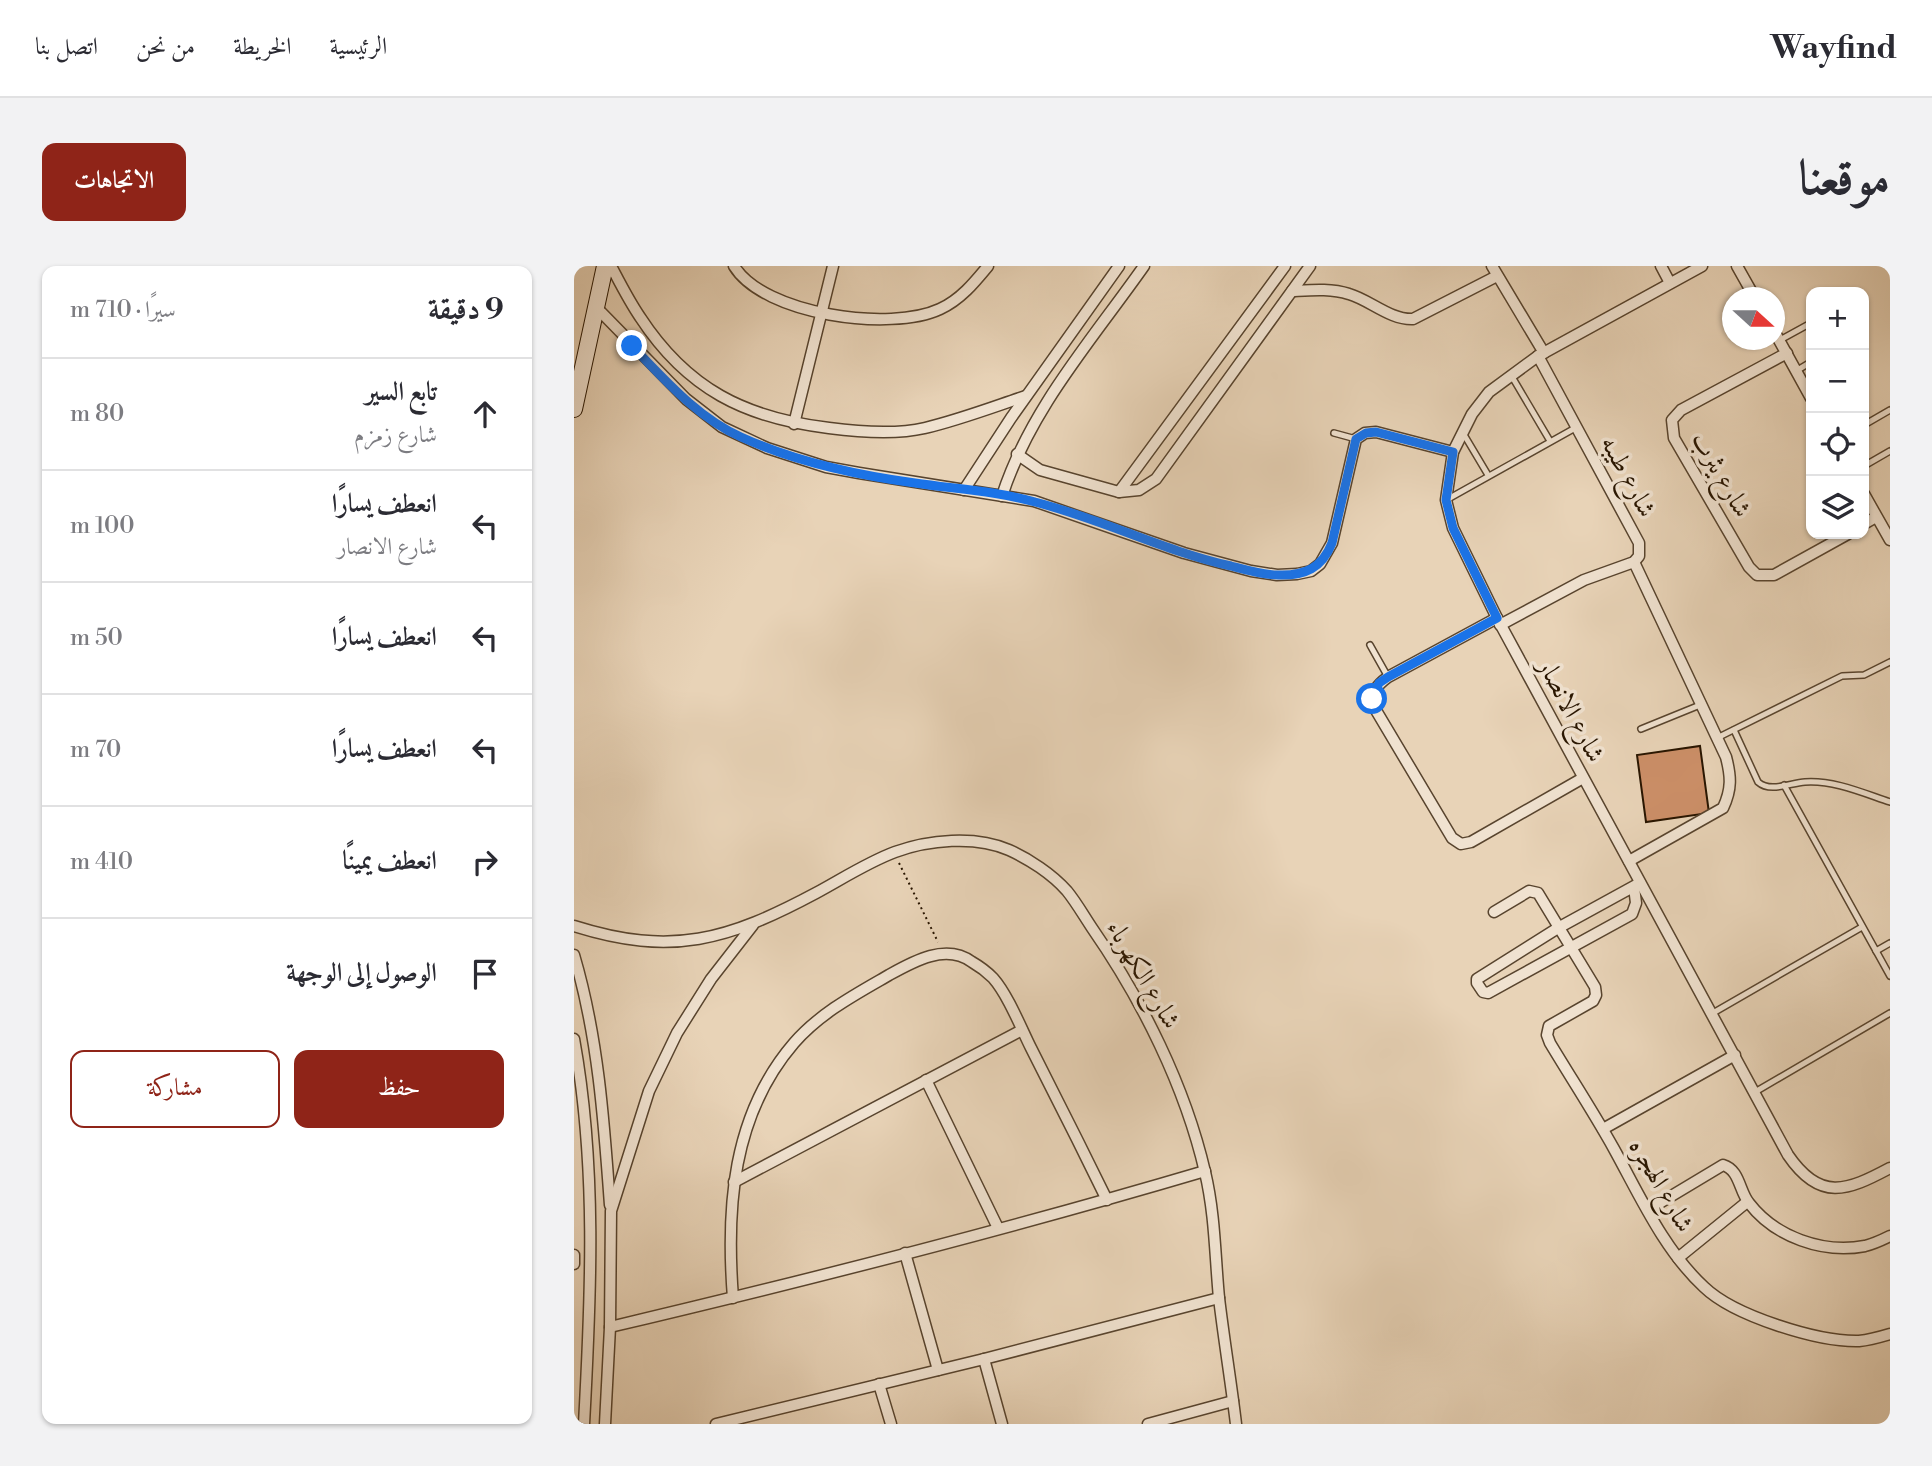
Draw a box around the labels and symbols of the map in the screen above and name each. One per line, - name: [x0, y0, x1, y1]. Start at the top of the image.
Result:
- north arrow: [1722, 287, 1785, 350]
- route end: [616, 330, 647, 361]
- street label: شارع يثرب: [1679, 426, 1758, 526]
- street label: شارع طيبه: [1589, 430, 1663, 525]
- street label: شارع الانصار: [1525, 650, 1612, 770]
- route start: [1356, 683, 1387, 714]
- street label: شارع الكهرباء: [1095, 914, 1187, 1037]
- street label: شارع الهجره: [1617, 1133, 1701, 1240]

